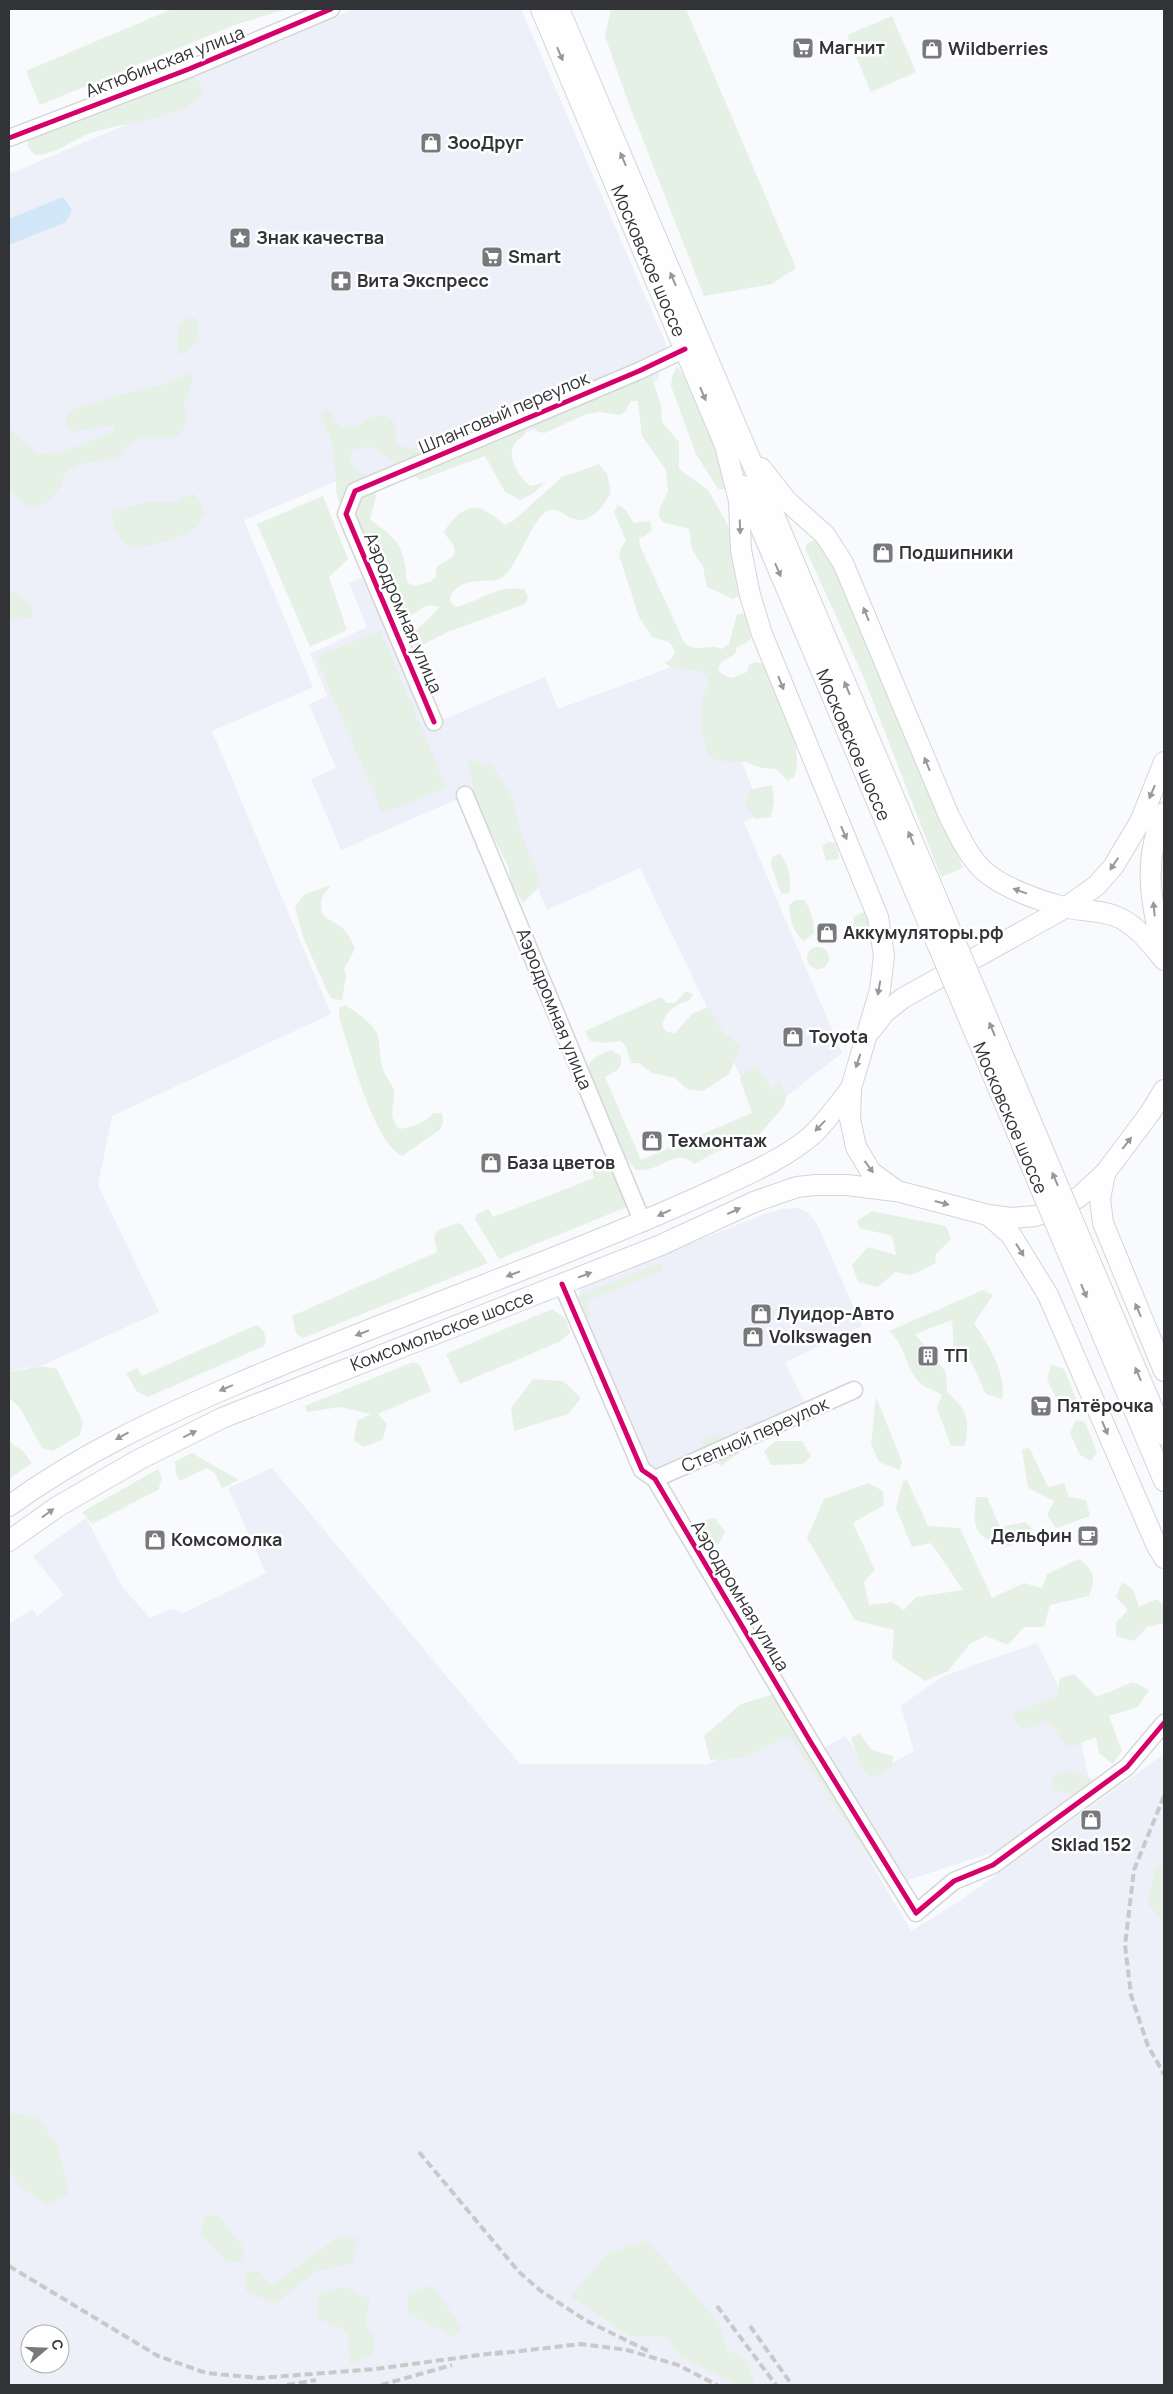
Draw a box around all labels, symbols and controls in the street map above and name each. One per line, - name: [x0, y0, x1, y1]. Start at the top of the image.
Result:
- street label: Актюбинская улица: [82, 20, 248, 102]
- place label: Магнит: [819, 35, 886, 59]
- supermarket icon: Магнит: [791, 36, 815, 60]
- place label: Wildberries: [948, 36, 1049, 60]
- shop icon: Wildberries: [920, 37, 944, 61]
- one-way arrow: [556, 47, 564, 62]
- place label: ЗооДруг: [447, 130, 524, 154]
- shop icon: ЗооДруг: [419, 131, 443, 155]
- one-way arrow: [618, 152, 626, 166]
- street label: Московское шоссе: [606, 181, 692, 340]
- place label: Знак качества: [256, 225, 384, 249]
- place icon: Знак качества: [228, 226, 252, 250]
- place label: Smart: [508, 244, 561, 268]
- supermarket icon: Smart: [480, 245, 504, 269]
- place label: Вита Экспресс: [357, 268, 489, 292]
- pharmacy icon: Вита Экспресс: [329, 269, 353, 293]
- one-way arrow: [669, 271, 677, 286]
- street label: Шланговый переулок: [415, 365, 593, 459]
- one-way arrow: [700, 386, 708, 401]
- one-way arrow: [736, 519, 744, 535]
- street label: Аэродромная улица: [359, 529, 449, 697]
- place label: Подшипники: [899, 540, 1013, 564]
- shop icon: Подшипники: [871, 541, 895, 565]
- one-way arrow: [775, 563, 783, 577]
- one-way arrow: [861, 607, 869, 621]
- street label: Московское шоссе: [811, 665, 897, 824]
- one-way arrow: [778, 676, 786, 690]
- one-way arrow: [843, 681, 851, 695]
- one-way arrow: [923, 757, 931, 771]
- one-way arrow: [1148, 785, 1156, 800]
- one-way arrow: [840, 826, 848, 840]
- one-way arrow: [906, 831, 914, 845]
- one-way arrow: [1109, 857, 1119, 871]
- one-way arrow: [1012, 887, 1027, 894]
- one-way arrow: [1149, 900, 1157, 916]
- place label: Аккумуляторы.рф: [843, 920, 1004, 944]
- shop icon: Аккумуляторы.рф: [815, 921, 839, 945]
- street label: Аэродромная улица: [512, 924, 598, 1093]
- one-way arrow: [875, 980, 883, 996]
- one-way arrow: [988, 1021, 996, 1036]
- place label: Toyota: [809, 1024, 868, 1048]
- shop icon: Toyota: [781, 1025, 805, 1049]
- street label: Московское шоссе: [968, 1038, 1054, 1197]
- one-way arrow: [854, 1054, 862, 1069]
- one-way arrow: [814, 1120, 826, 1132]
- place label: Техмонтаж: [668, 1128, 767, 1152]
- shop icon: Техмонтаж: [640, 1129, 664, 1153]
- one-way arrow: [1122, 1137, 1133, 1150]
- place label: База цветов: [507, 1150, 615, 1174]
- shop icon: База цветов: [479, 1151, 503, 1175]
- one-way arrow: [864, 1160, 874, 1174]
- one-way arrow: [1051, 1172, 1059, 1186]
- one-way arrow: [935, 1199, 950, 1207]
- one-way arrow: [727, 1207, 741, 1215]
- one-way arrow: [657, 1210, 671, 1218]
- one-way arrow: [1016, 1243, 1025, 1257]
- one-way arrow: [505, 1270, 520, 1278]
- one-way arrow: [577, 1271, 592, 1279]
- street label: Комсомольское шоссе: [347, 1284, 537, 1376]
- one-way arrow: [1080, 1284, 1088, 1298]
- place label: Луидор-Авто: [777, 1301, 894, 1325]
- shop icon: Луидор-Авто: [749, 1302, 773, 1326]
- one-way arrow: [1134, 1303, 1142, 1317]
- place label: Volkswagen: [769, 1324, 872, 1348]
- shop icon: Volkswagen: [741, 1325, 765, 1349]
- one-way arrow: [354, 1329, 369, 1337]
- place label: ТП: [944, 1343, 968, 1367]
- building icon: ТП: [916, 1344, 940, 1368]
- one-way arrow: [1134, 1367, 1142, 1381]
- one-way arrow: [219, 1385, 233, 1393]
- street label: Степной переулок: [677, 1390, 833, 1477]
- place label: Пятёрочка: [1057, 1393, 1154, 1417]
- supermarket icon: Пятёрочка: [1029, 1394, 1053, 1418]
- one-way arrow: [1102, 1421, 1110, 1435]
- one-way arrow: [183, 1430, 198, 1438]
- one-way arrow: [115, 1432, 129, 1440]
- one-way arrow: [41, 1508, 55, 1518]
- street label: Аэродромная улица: [686, 1515, 795, 1675]
- place label: Дельфин: [991, 1523, 1072, 1547]
- cafe icon: Дельфин: [1076, 1524, 1100, 1548]
- place label: Комсомолка: [171, 1527, 282, 1551]
- shop icon: Комсомолка: [143, 1528, 167, 1552]
- shop icon: Sklad 152: [1079, 1808, 1103, 1832]
- place label: Sklad 152: [1051, 1832, 1131, 1856]
- north arrow: [20, 2324, 70, 2374]
- text: С: [47, 2337, 68, 2353]

